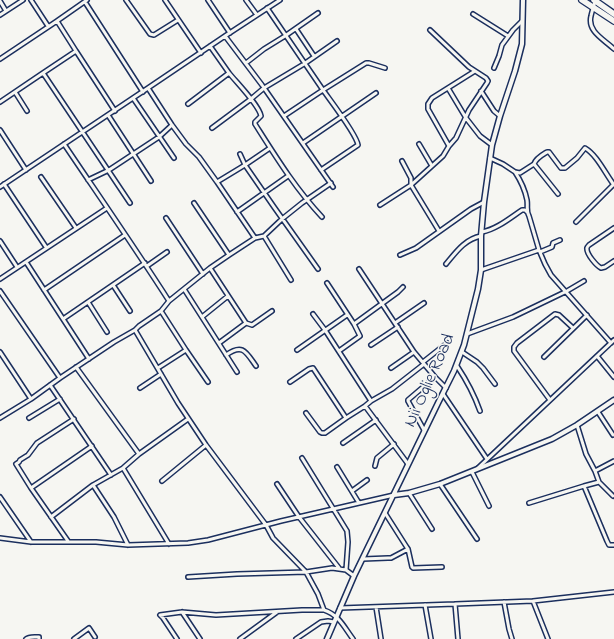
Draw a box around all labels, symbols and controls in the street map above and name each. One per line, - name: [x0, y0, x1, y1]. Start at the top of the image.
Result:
- street label: Nii Oglie Road: [401, 331, 461, 431]

